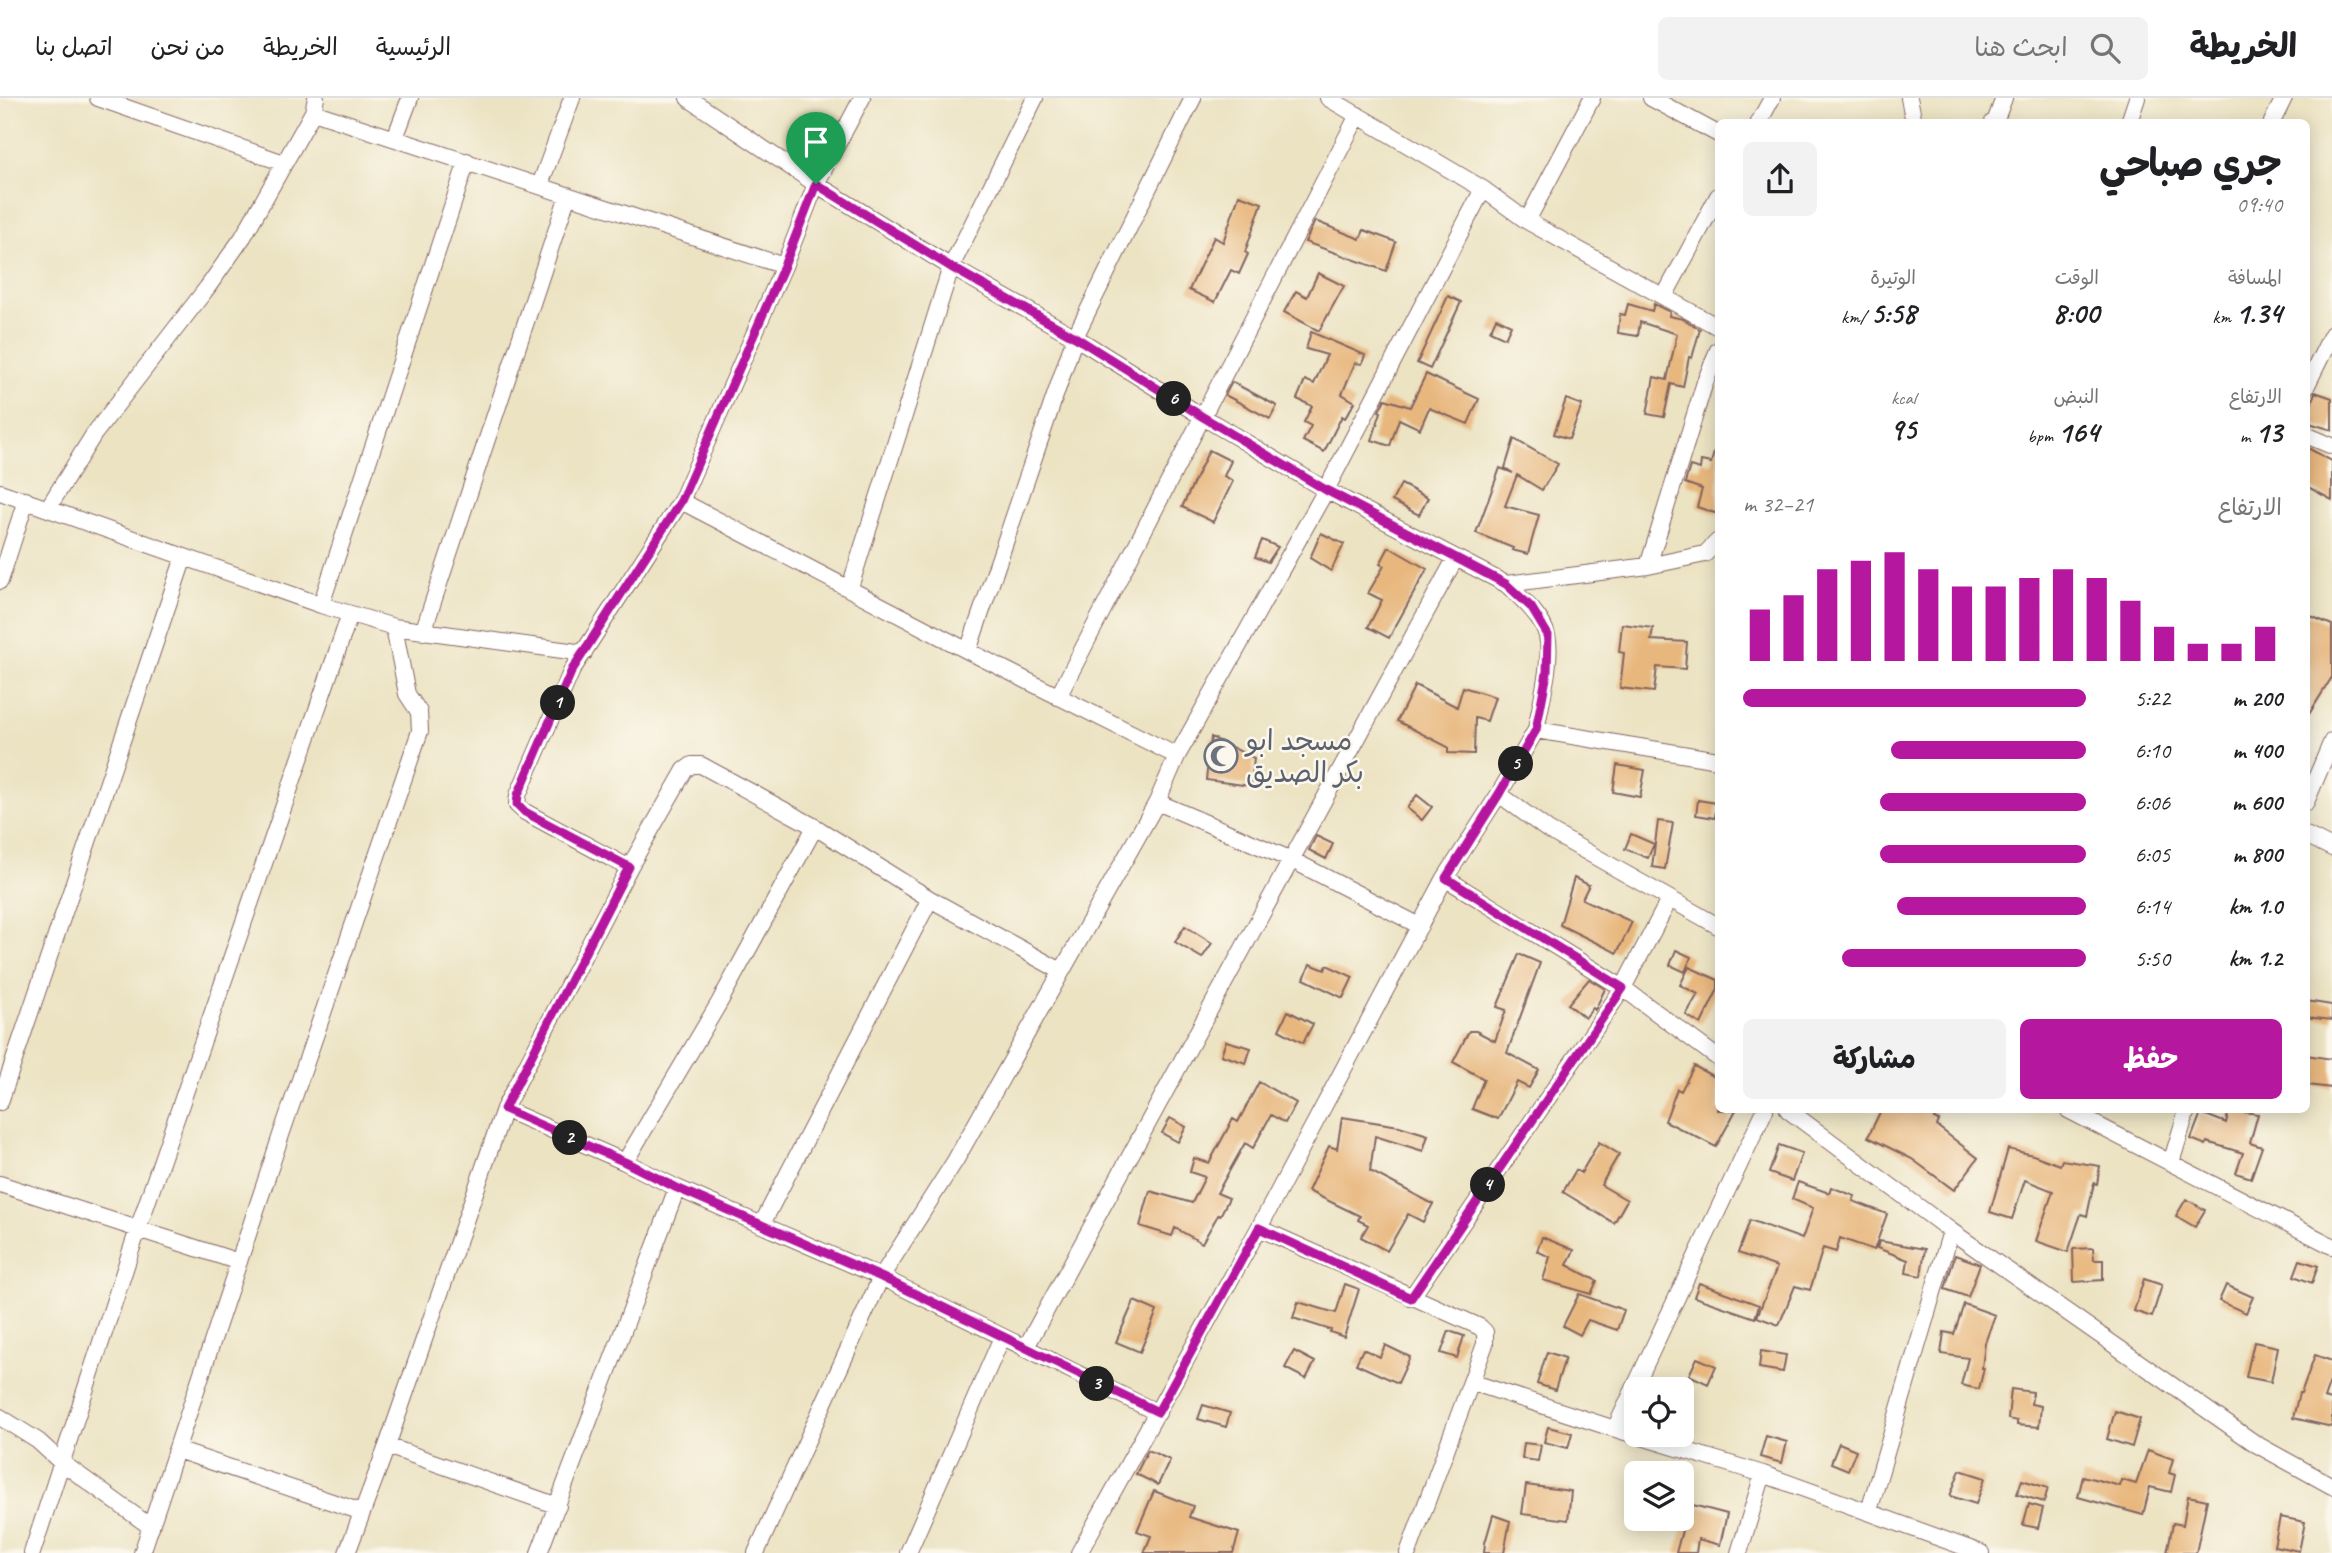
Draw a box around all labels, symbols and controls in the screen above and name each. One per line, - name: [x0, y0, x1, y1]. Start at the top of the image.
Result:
- search box: [1658, 17, 2148, 80]
- text: الخريطة: [2190, 25, 2297, 67]
- icon: search: [2086, 29, 2124, 67]
- text: ابحث هنا: [1974, 31, 2068, 64]
- text: اتصل بنا: [35, 32, 113, 62]
- text: من نحن: [151, 32, 225, 62]
- text: الخريطة: [263, 32, 338, 62]
- text: الرئيسية: [376, 32, 451, 62]
- pin: [786, 112, 846, 184]
- icon: arrive: [797, 123, 835, 161]
- text: جري صباحي: [2099, 140, 2282, 187]
- button: share: [1743, 142, 1817, 216]
- text: 09:40: [2236, 190, 2282, 219]
- text: الوتيرة: [1870, 266, 1916, 290]
- text: الوقت: [2055, 266, 2099, 290]
- text: المسافة: [2228, 266, 2282, 290]
- text: 5:58: [1871, 294, 1916, 332]
- text: 8:00: [2053, 294, 2099, 332]
- text: 1.34: [2236, 294, 2282, 332]
- text: /km: [1841, 305, 1871, 329]
- text: km: [2212, 305, 2236, 329]
- pin: 6: [1156, 382, 1192, 416]
- text: النبض: [2054, 385, 2099, 409]
- text: الارتفاع: [2229, 385, 2282, 409]
- text: 6: [1169, 386, 1178, 410]
- text: kcal: [1891, 386, 1916, 410]
- text: 95: [1890, 410, 1916, 448]
- text: 164: [2058, 413, 2099, 451]
- text: 13: [2255, 413, 2282, 451]
- text: bpm: [2027, 424, 2058, 448]
- text: m: [2240, 424, 2255, 448]
- text: 21–32 m: [1743, 490, 1813, 519]
- text: الارتفاع: [2218, 493, 2282, 522]
- text: 5:22: [2134, 684, 2170, 713]
- text: 200 m: [2232, 684, 2282, 713]
- pin: 1: [540, 686, 576, 720]
- text: 1: [553, 690, 562, 714]
- place label: مسجد ابو بكر الصديق: [1244, 723, 1364, 790]
- text: 6:10: [2134, 736, 2170, 765]
- text: 400 m: [2232, 736, 2282, 765]
- mosque icon: مسجد ابو بكر الصديق: [1202, 737, 1240, 775]
- pin: 5: [1498, 746, 1534, 782]
- text: 5: [1511, 751, 1520, 775]
- text: 6:06: [2134, 788, 2170, 817]
- text: 600 m: [2232, 788, 2282, 817]
- text: 6:05: [2134, 840, 2170, 869]
- text: 800 m: [2232, 840, 2282, 869]
- text: 6:14: [2134, 892, 2170, 921]
- text: 1.0 km: [2228, 892, 2282, 921]
- text: 5:50: [2134, 944, 2170, 973]
- text: 1.2 km: [2228, 944, 2282, 973]
- button: مشاركة: [1743, 1019, 2006, 1099]
- button: حفظ: [2020, 1019, 2282, 1099]
- pin: 2: [552, 1121, 588, 1156]
- text: 2: [565, 1125, 574, 1149]
- pin: 4: [1470, 1168, 1506, 1202]
- text: 4: [1483, 1172, 1492, 1196]
- pin: 3: [1080, 1366, 1114, 1402]
- text: 3: [1092, 1371, 1101, 1395]
- map controls: [1624, 1377, 1694, 1531]
- button: locate: [1624, 1377, 1694, 1447]
- button: layers: [1624, 1461, 1694, 1531]

